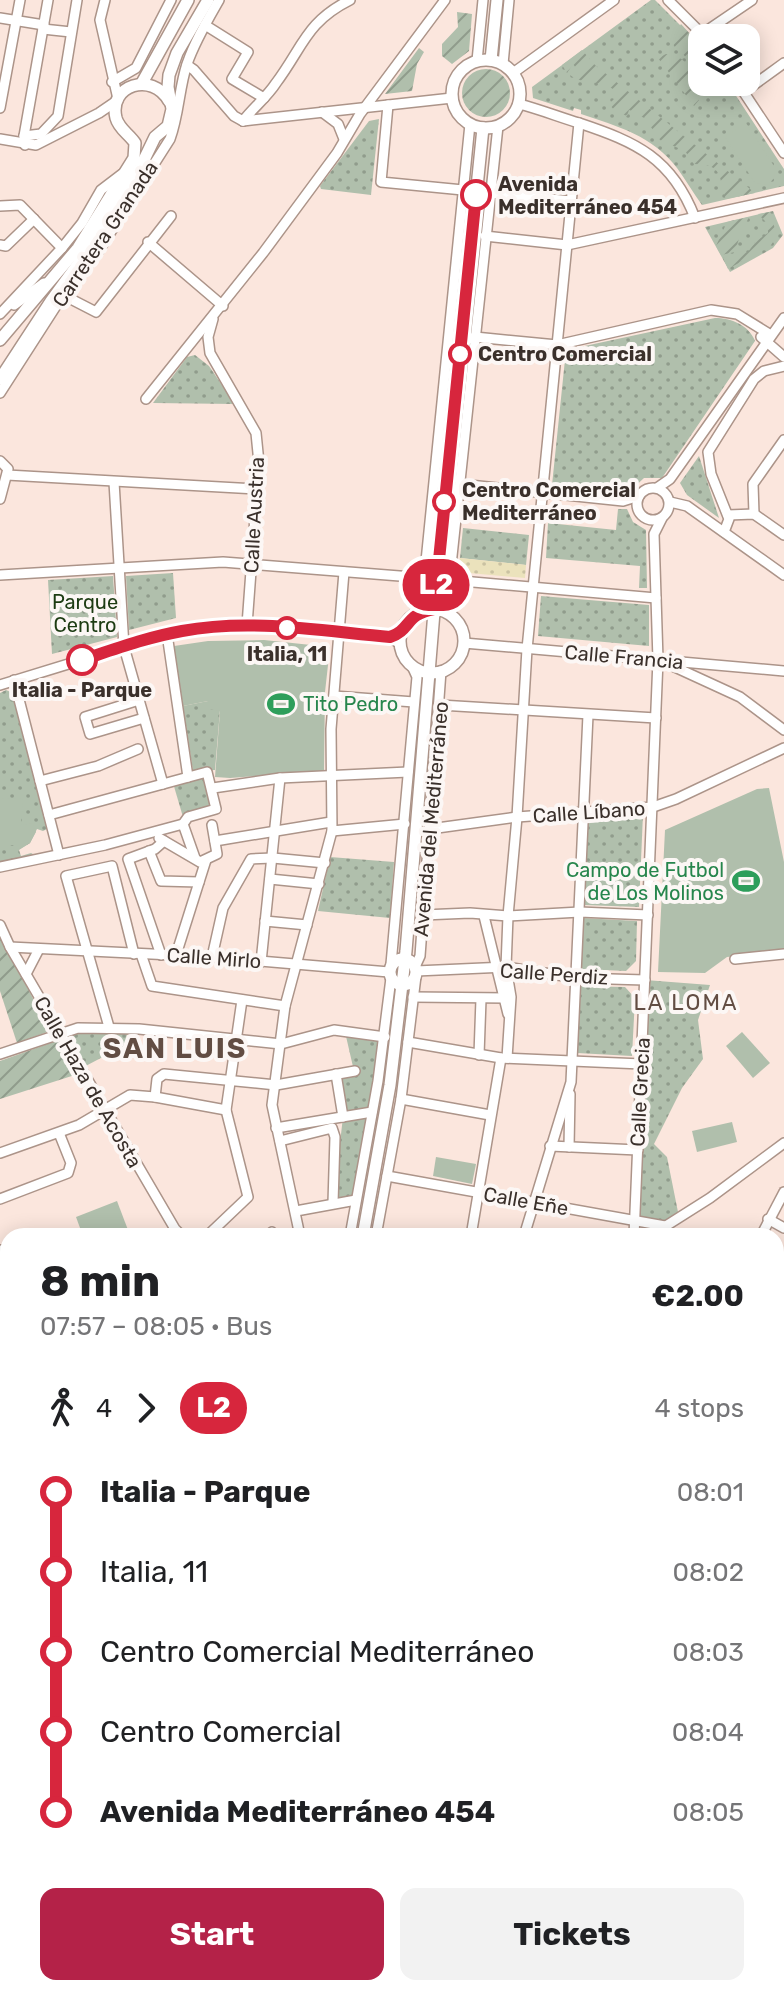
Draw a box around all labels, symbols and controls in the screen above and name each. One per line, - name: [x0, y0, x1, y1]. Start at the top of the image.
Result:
- map controls: [688, 24, 760, 96]
- button: layers: [688, 24, 760, 96]
- street label: Carretera Granada: [47, 156, 163, 312]
- place label: Avenida Mediterráneo 454: [498, 172, 678, 219]
- marker: Avenida Mediterráneo 454: [461, 180, 491, 210]
- place label: Centro Comercial: [478, 342, 652, 366]
- marker: Centro Comercial: [449, 343, 471, 365]
- street label: Calle Austria: [239, 456, 269, 574]
- place label: Centro Comercial Mediterráneo: [462, 478, 636, 525]
- marker: Centro Comercial Mediterráneo: [433, 491, 455, 513]
- line badge: L2: [400, 559, 472, 611]
- text: L2: [419, 568, 453, 601]
- park label: Parque Centro: [52, 590, 118, 637]
- marker: Italia, 11: [276, 617, 298, 639]
- street label: Calle Francia: [564, 640, 684, 674]
- place label: Italia, 11: [247, 642, 327, 666]
- marker: Italia - Parque: [67, 645, 97, 675]
- place label: Italia - Parque: [12, 678, 152, 702]
- sports icon: Tito Pedro: [266, 689, 296, 719]
- place label: Tito Pedro: [303, 692, 398, 716]
- street label: Avenida del Mediterráneo: [409, 700, 453, 938]
- street label: Calle Líbano: [532, 796, 646, 828]
- place label: Campo de Futbol de Los Molinos: [566, 858, 724, 905]
- sports icon: Campo de Futbol de Los Molinos: [731, 866, 761, 896]
- street label: Calle Mirlo: [166, 943, 262, 973]
- street label: Calle Perdiz: [499, 958, 609, 990]
- district label: LA LOMA: [633, 989, 739, 1016]
- street label: Calle Haza de Acosta: [29, 992, 147, 1172]
- district label: SAN LUIS: [103, 1032, 247, 1065]
- street label: Calle Grecia: [625, 1037, 655, 1147]
- street label: Calle Eñe: [482, 1182, 570, 1220]
- text: 8 min: [40, 1255, 160, 1307]
- text: €2.00: [652, 1278, 744, 1314]
- text: 07:57 – 08:05 · Bus: [40, 1311, 272, 1342]
- icon: walk: [40, 1386, 84, 1430]
- icon: forward: [124, 1386, 168, 1430]
- text: L2: [196, 1391, 231, 1424]
- text: 4: [96, 1393, 112, 1424]
- text: 4 stops: [654, 1393, 744, 1424]
- text: Italia - Parque: [100, 1474, 310, 1510]
- text: 08:01: [677, 1477, 744, 1508]
- text: Italia, 11: [100, 1554, 208, 1590]
- text: 08:02: [673, 1557, 744, 1588]
- text: Centro Comercial Mediterráneo: [100, 1634, 535, 1670]
- text: 08:03: [672, 1637, 744, 1668]
- text: Centro Comercial: [100, 1714, 342, 1750]
- text: 08:04: [672, 1717, 744, 1748]
- text: Avenida Mediterráneo 454: [100, 1794, 495, 1830]
- text: 08:05: [672, 1797, 744, 1828]
- button: Start: [40, 1888, 384, 1980]
- button: Tickets: [400, 1888, 744, 1980]

